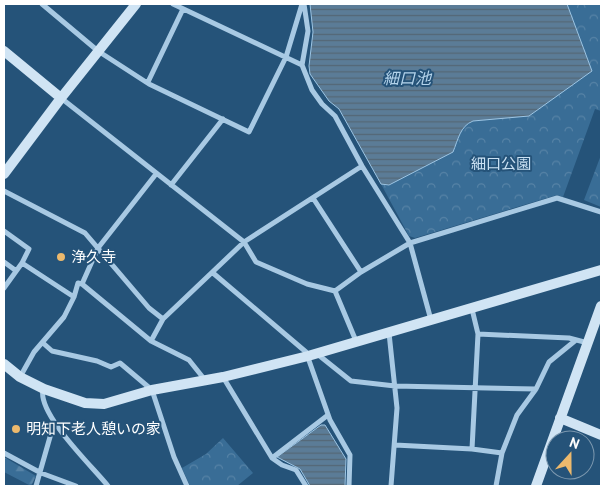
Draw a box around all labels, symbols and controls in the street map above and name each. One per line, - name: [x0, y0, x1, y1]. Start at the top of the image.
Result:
- water label: 細口池: [383, 68, 433, 88]
- park label: 細口公園: [471, 154, 531, 173]
- place label: 浄久寺: [71, 247, 116, 266]
- marker: 浄久寺: [55, 251, 67, 263]
- place label: 明知下老人憩いの家: [26, 419, 161, 438]
- marker: 明知下老人憩いの家: [10, 423, 22, 435]
- north arrow: [545, 430, 595, 480]
- text: N: [567, 433, 582, 453]

